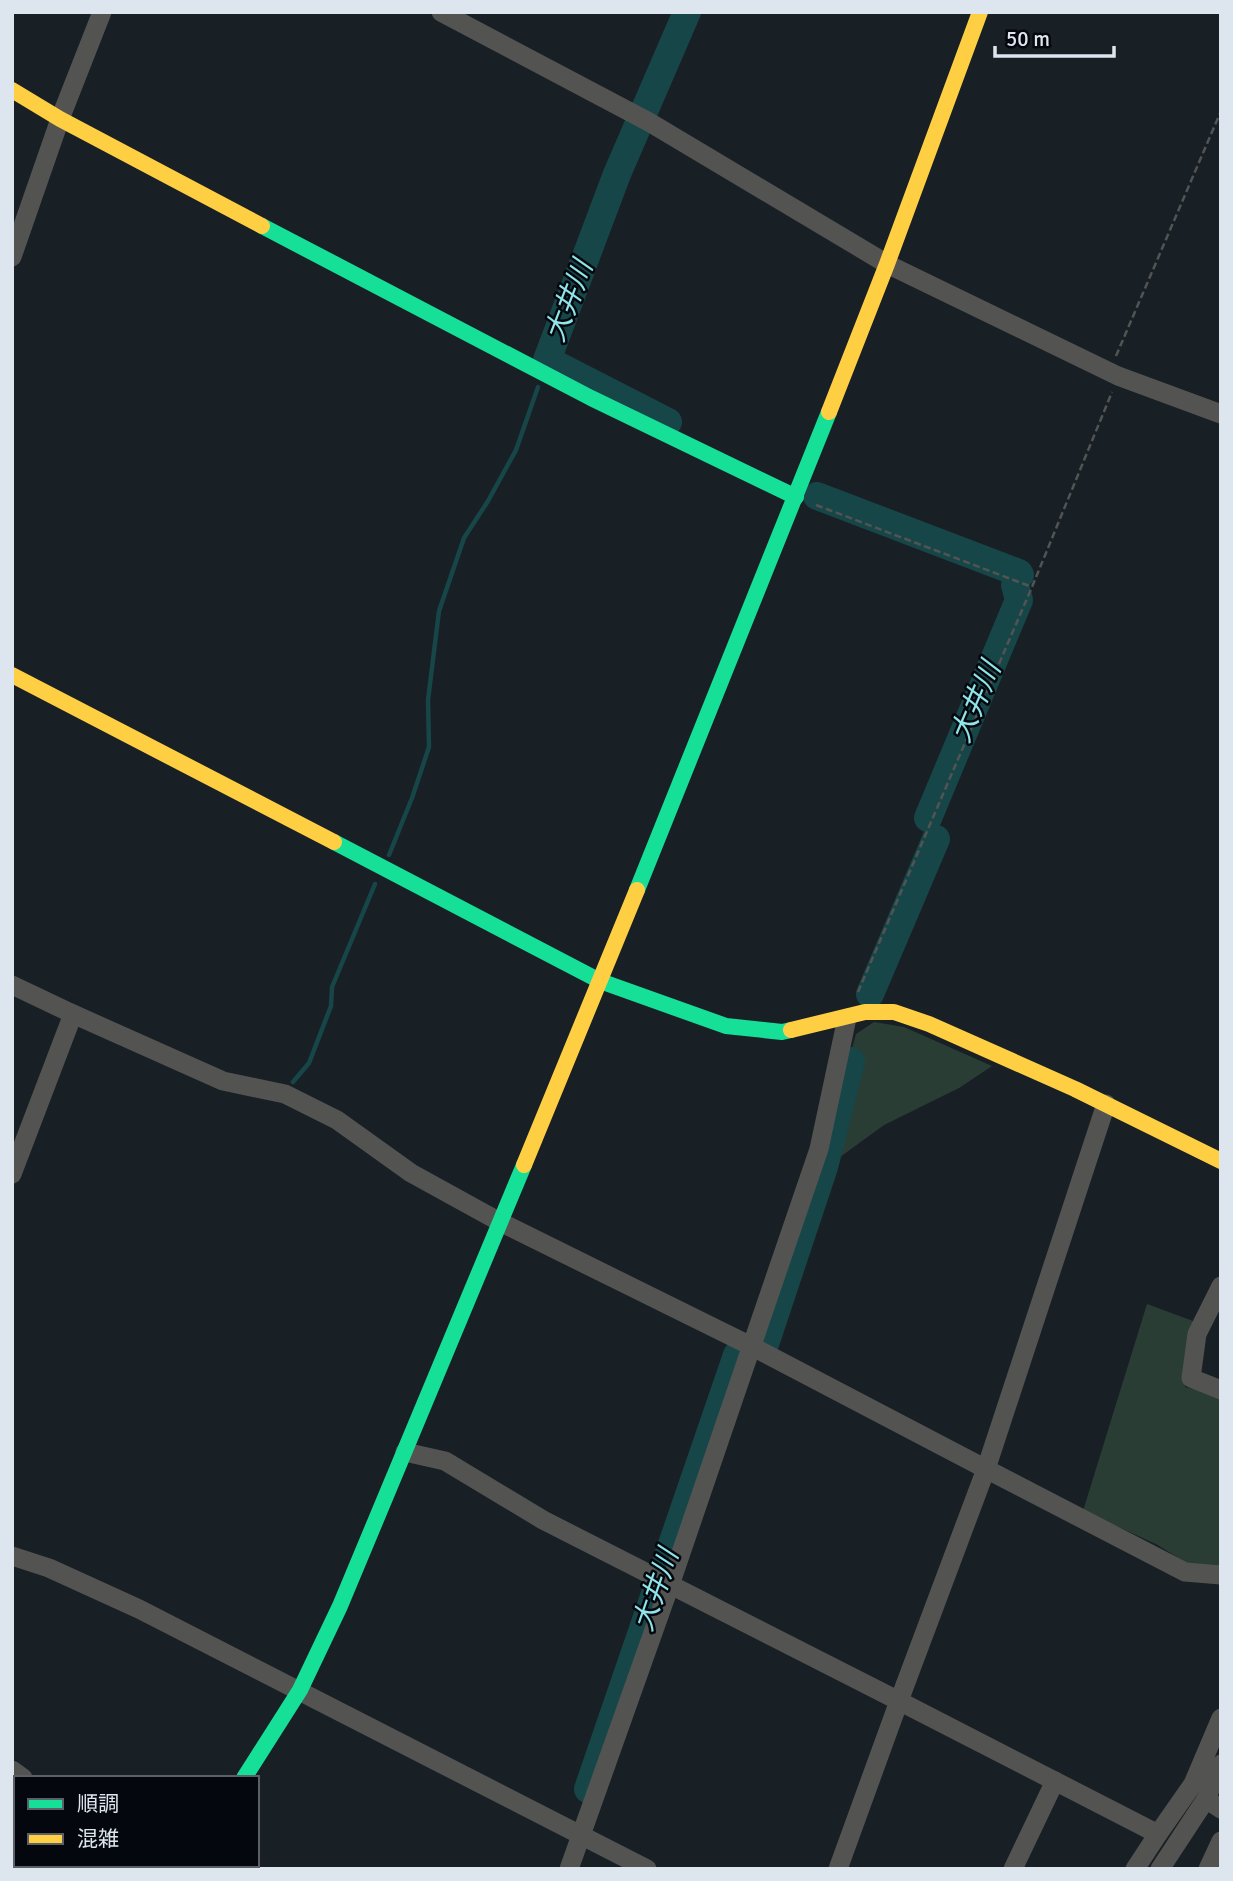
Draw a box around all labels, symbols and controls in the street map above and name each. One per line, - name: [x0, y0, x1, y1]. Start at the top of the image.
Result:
- scale bar: [995, 14, 1114, 58]
- text: 50 m: [1006, 26, 1050, 52]
- water label: 大井川: [538, 253, 601, 346]
- water label: 大井川: [944, 654, 1009, 747]
- water label: 大井川: [626, 1542, 687, 1635]
- legend: [14, 1776, 259, 1867]
- text: 順調: [77, 1791, 119, 1817]
- text: 混雑: [77, 1826, 119, 1852]

